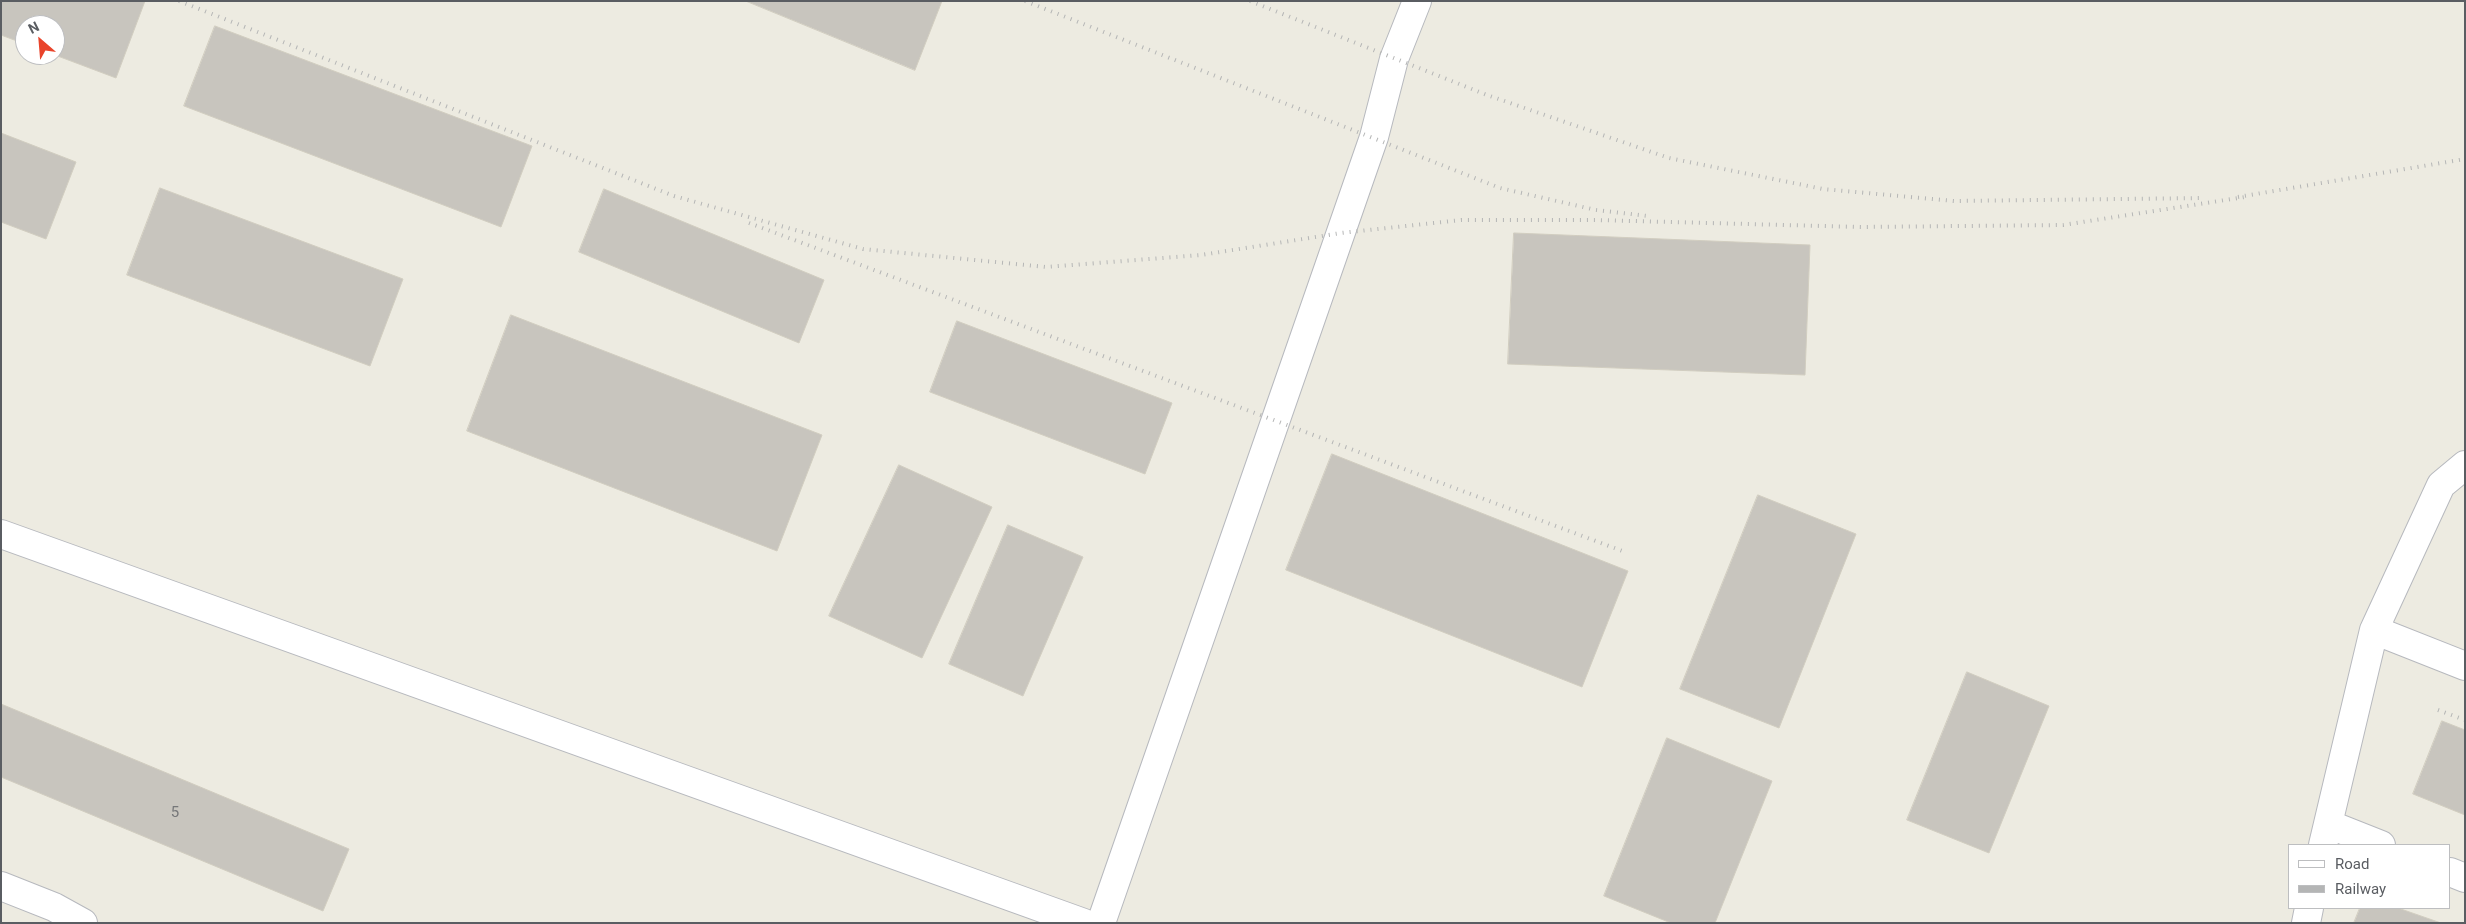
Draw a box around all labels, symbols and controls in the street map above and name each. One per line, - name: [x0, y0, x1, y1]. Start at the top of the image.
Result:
- north arrow: [15, 15, 65, 65]
- text: N: [26, 18, 42, 37]
- house number: 5: [171, 804, 179, 822]
- legend: [2288, 844, 2451, 909]
- text: Road: [2335, 855, 2369, 873]
- text: Railway: [2335, 880, 2386, 898]

